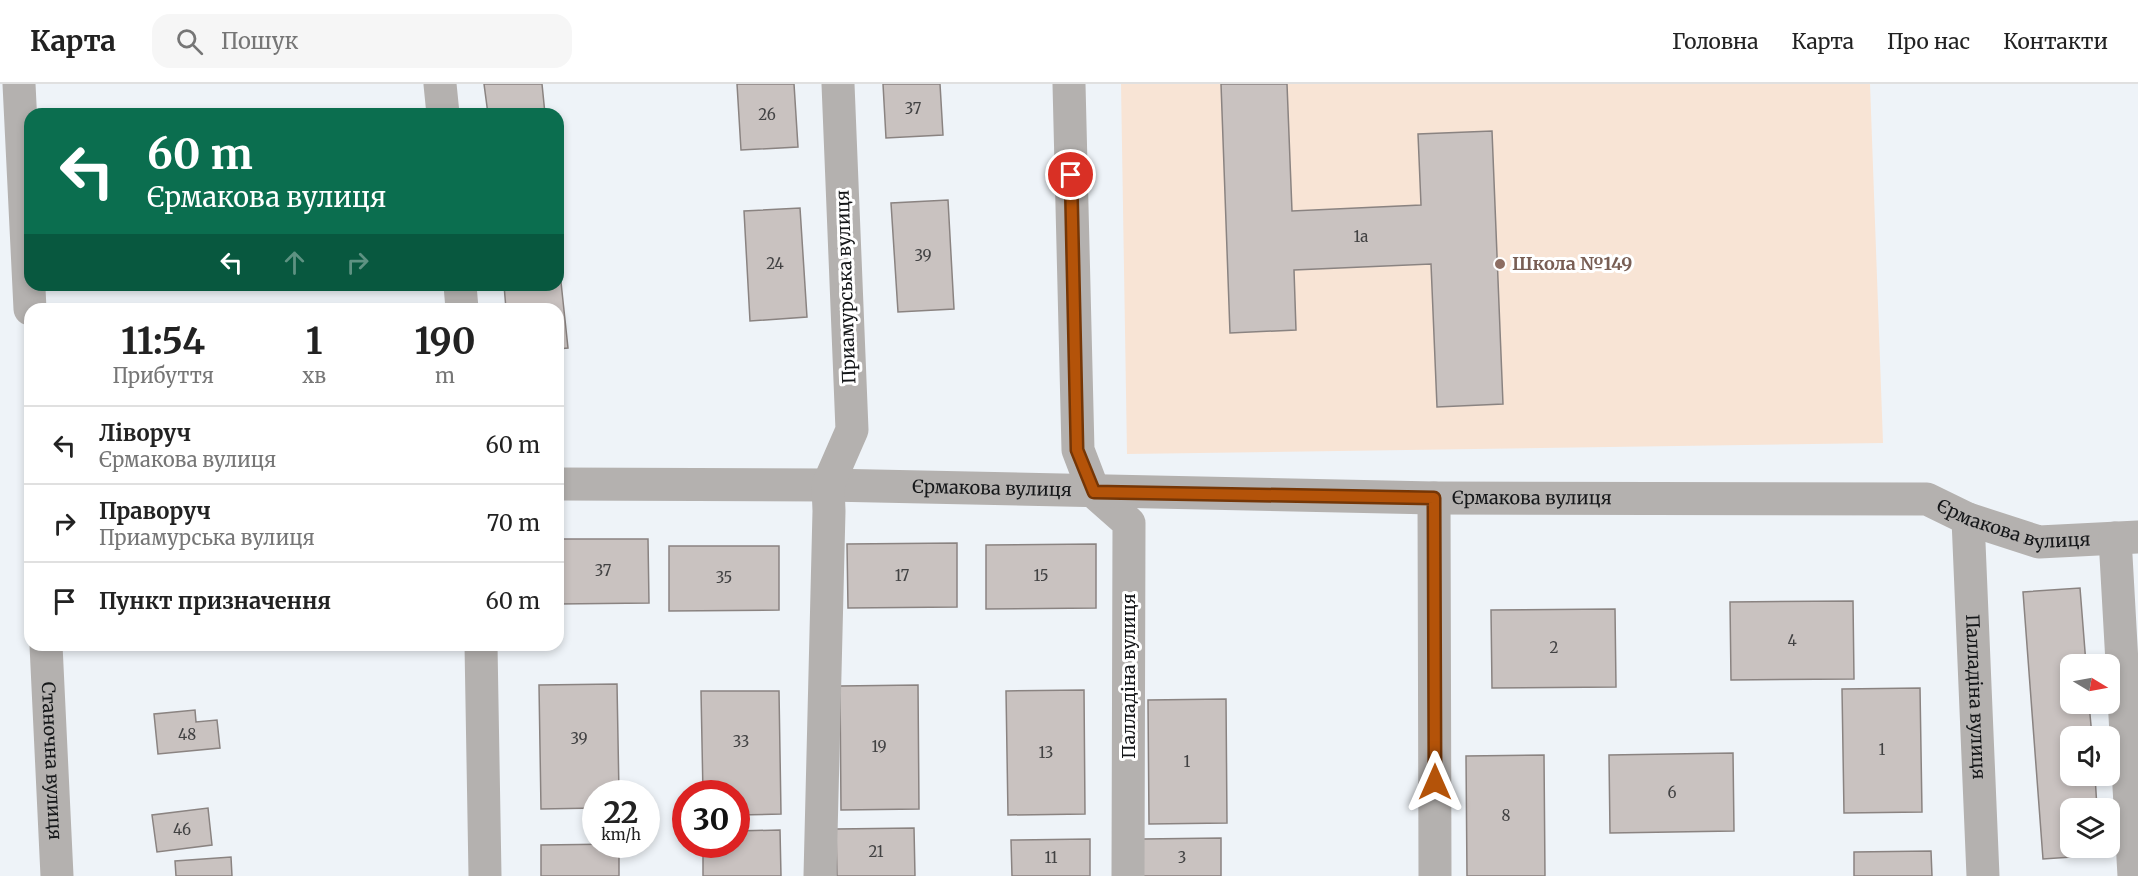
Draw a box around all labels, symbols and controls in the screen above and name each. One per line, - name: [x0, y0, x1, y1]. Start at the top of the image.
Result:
- search box: [152, 14, 572, 68]
- text: Карта: [30, 23, 116, 59]
- icon: search: [173, 25, 206, 58]
- text: Пошук: [221, 27, 298, 55]
- text: Головна: [1672, 28, 1759, 55]
- text: Карта: [1792, 28, 1854, 55]
- text: Про нас: [1887, 28, 1970, 55]
- text: Контакти: [2003, 28, 2108, 55]
- house number: 37: [905, 99, 922, 118]
- house number: 26: [758, 105, 776, 124]
- text: 60 m: [147, 128, 253, 180]
- icon: left: [48, 132, 126, 210]
- pin: [1045, 149, 1096, 200]
- icon: arrive: [1054, 158, 1087, 191]
- text: Єрмакова вулиця: [147, 180, 386, 214]
- street label: Приамурська вулиця: [831, 189, 860, 384]
- house number: 1а: [1354, 227, 1368, 246]
- icon: left: [215, 246, 248, 279]
- icon: ahead: [278, 246, 311, 279]
- icon: right: [341, 246, 374, 279]
- house number: 39: [914, 246, 932, 265]
- place label: Школа №149: [1512, 252, 1632, 275]
- house number: 24: [766, 254, 784, 273]
- marker: Школа №149: [1493, 257, 1507, 271]
- text: 11:54: [121, 319, 205, 364]
- text: 1: [306, 319, 322, 364]
- text: 190: [415, 319, 476, 364]
- text: Прибуття: [112, 363, 214, 388]
- text: хв: [302, 363, 326, 388]
- text: m: [435, 363, 455, 388]
- text: Ліворуч: [99, 419, 191, 447]
- icon: left: [48, 429, 81, 462]
- text: 60 m: [486, 431, 540, 459]
- text: Єрмакова вулиця: [99, 447, 276, 472]
- street label: Єрмакова вулиця: [912, 475, 1072, 501]
- street label: Єрмакова вулиця: [1452, 486, 1612, 509]
- street label: Єрмакова вулиця: [1933, 493, 2091, 553]
- text: Праворуч: [99, 497, 211, 525]
- icon: right: [48, 507, 81, 540]
- text: 70 m: [487, 509, 540, 537]
- text: Приамурська вулиця: [99, 525, 315, 550]
- house number: 37: [595, 561, 612, 580]
- house number: 17: [895, 566, 910, 585]
- house number: 15: [1033, 566, 1049, 585]
- house number: 35: [716, 568, 732, 587]
- icon: arrive: [48, 585, 81, 618]
- text: Пункт призначення: [99, 587, 331, 615]
- text: 60 m: [486, 587, 540, 615]
- street label: Палладіна вулиця: [1117, 593, 1140, 759]
- street label: Палладіна вулиця: [1961, 614, 1991, 780]
- house number: 4: [1787, 631, 1797, 650]
- house number: 2: [1550, 638, 1559, 657]
- north arrow: [2060, 654, 2120, 714]
- map controls: [2060, 654, 2120, 858]
- street label: Станочна вулиця: [37, 681, 67, 841]
- house number: 48: [178, 725, 196, 744]
- button: sound: [2060, 726, 2120, 786]
- house number: 39: [570, 729, 588, 748]
- house number: 33: [733, 732, 749, 751]
- house number: 19: [871, 737, 887, 756]
- house number: 1: [1879, 740, 1886, 759]
- house number: 13: [1039, 743, 1053, 762]
- position arrow: [1403, 750, 1467, 814]
- house number: 1: [1184, 752, 1191, 771]
- speed limit sign: 30: [672, 780, 750, 858]
- house number: 6: [1667, 783, 1677, 802]
- text: 22: [604, 793, 638, 831]
- button: layers: [2060, 798, 2120, 858]
- house number: 8: [1502, 806, 1511, 825]
- house number: 46: [173, 820, 191, 839]
- text: km/h: [601, 825, 641, 844]
- house number: 21: [868, 842, 884, 861]
- house number: 11: [1044, 848, 1058, 867]
- house number: 3: [1178, 848, 1186, 867]

